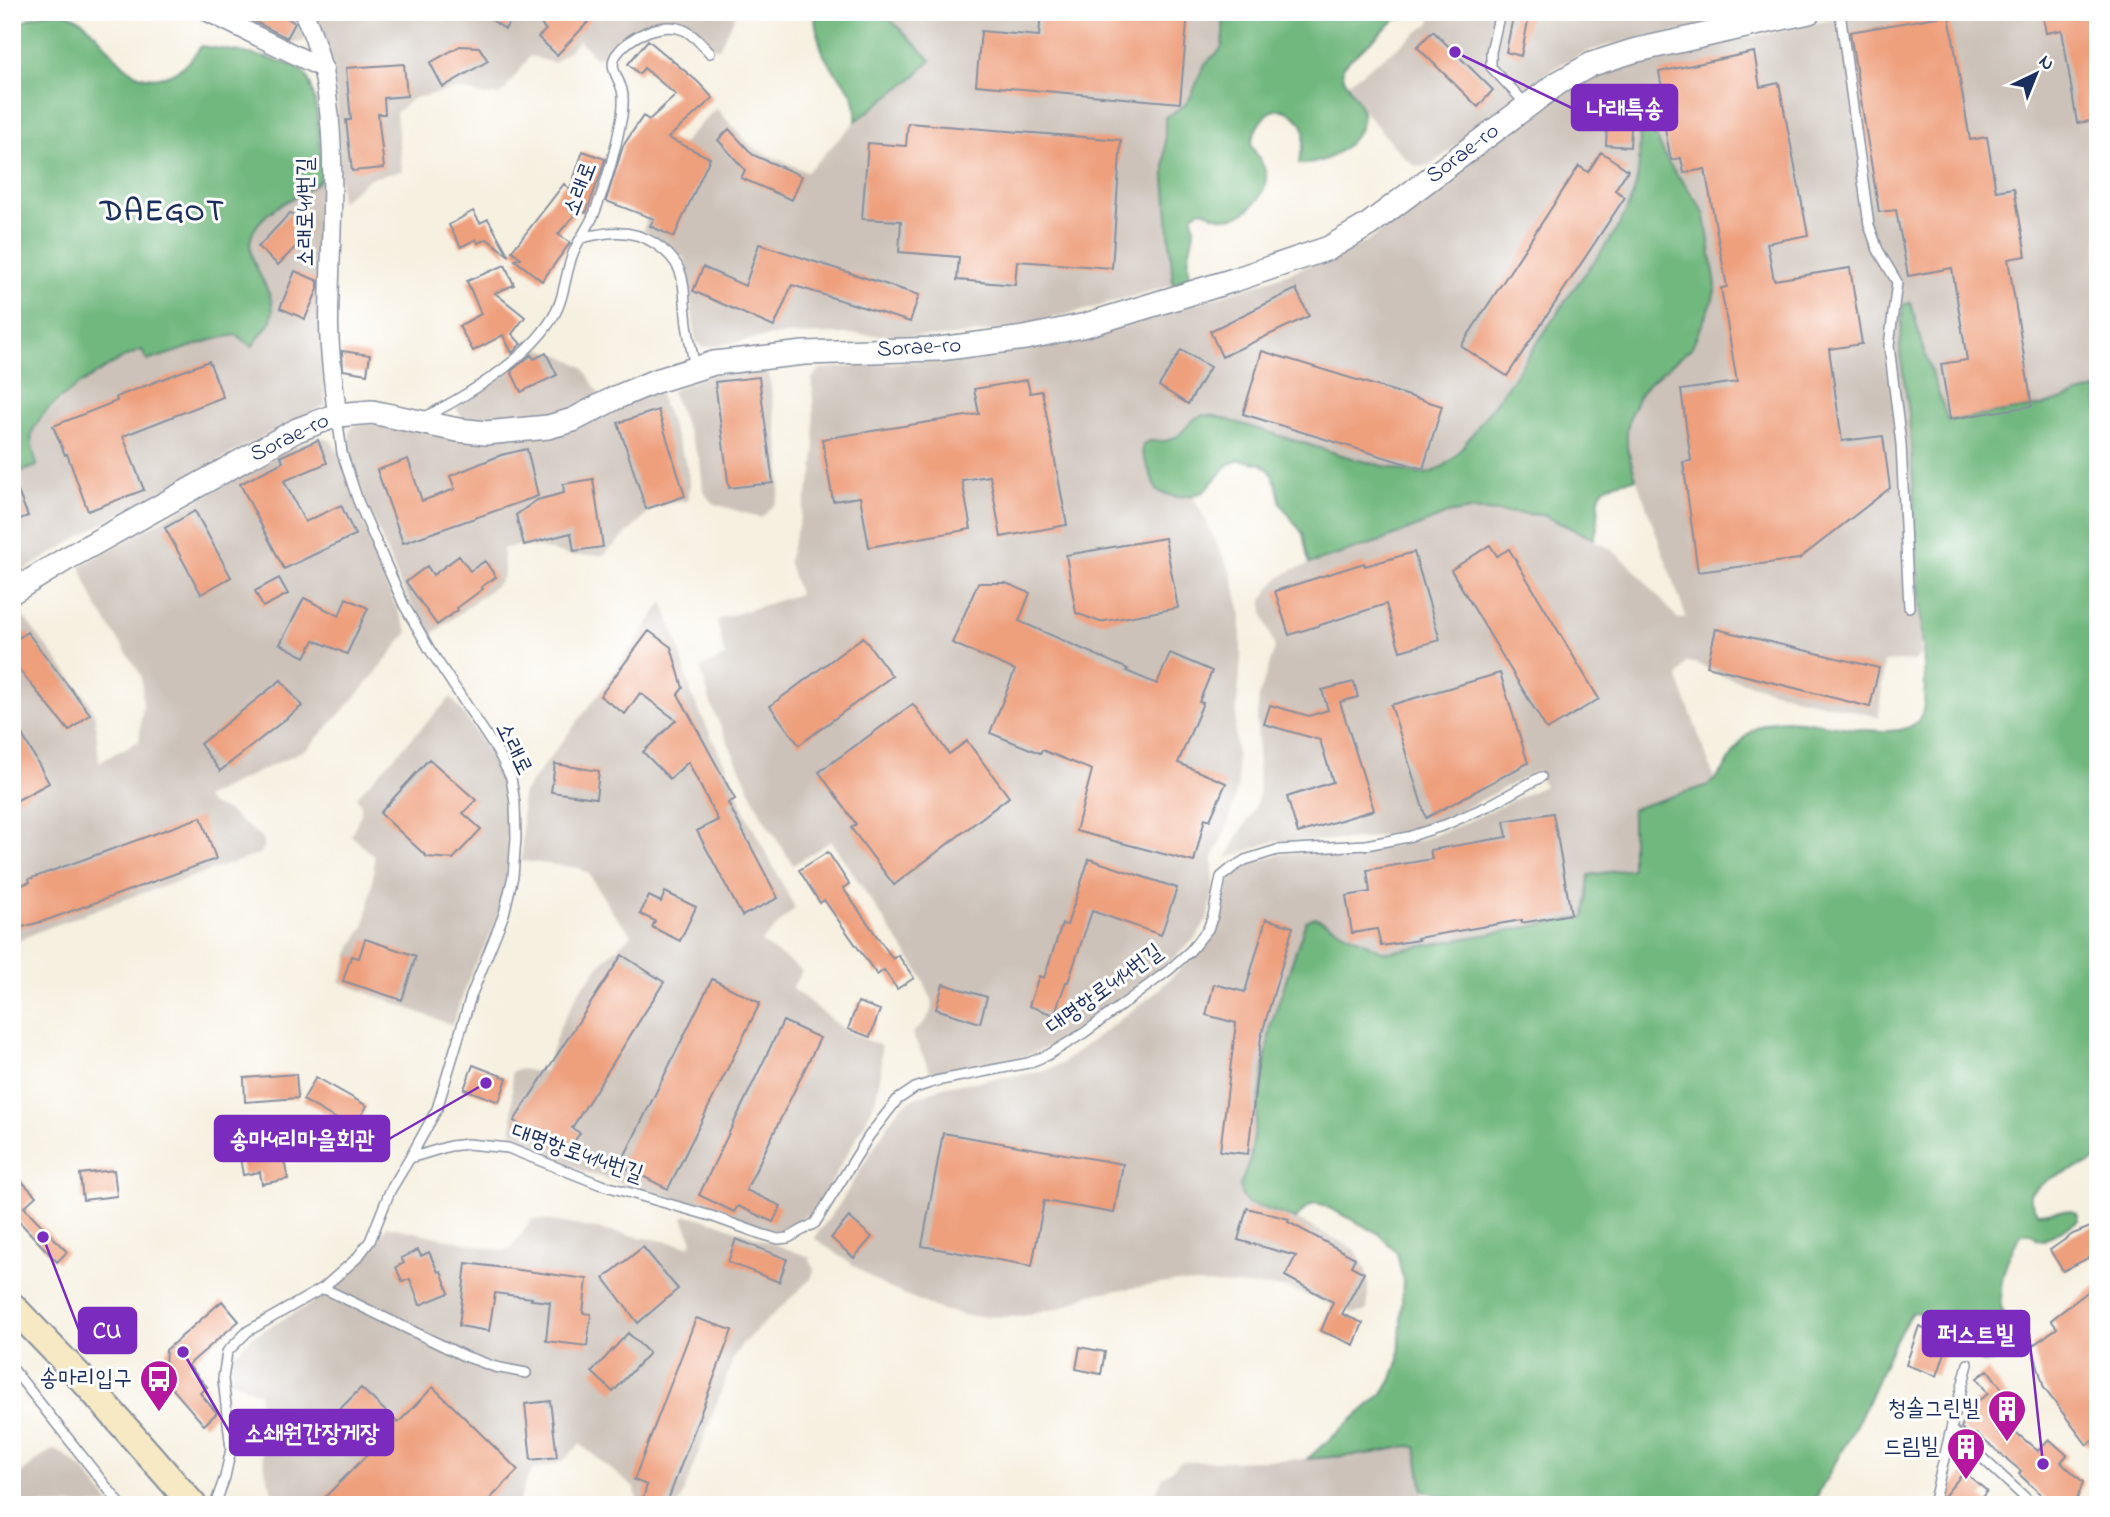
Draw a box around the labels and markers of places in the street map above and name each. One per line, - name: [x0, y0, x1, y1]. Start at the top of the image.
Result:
- callout: 나래특송: [1572, 85, 1677, 130]
- callout: 송마4리마을회관: [215, 1116, 389, 1161]
- callout: CU: [79, 1308, 136, 1353]
- callout: 퍼스트빌: [1923, 1311, 2029, 1356]
- bus stop icon: 송마리입구: [138, 1358, 180, 1413]
- place label: 송마리입구: [39, 1363, 132, 1396]
- building icon: 청솔그린빌: [1986, 1388, 2028, 1443]
- place label: 청솔그린빌: [1887, 1393, 1980, 1426]
- callout: 소쇄원간장게장: [230, 1410, 393, 1455]
- building icon: 드림빌: [1945, 1426, 1987, 1481]
- place label: 드림빌: [1883, 1431, 1939, 1464]

